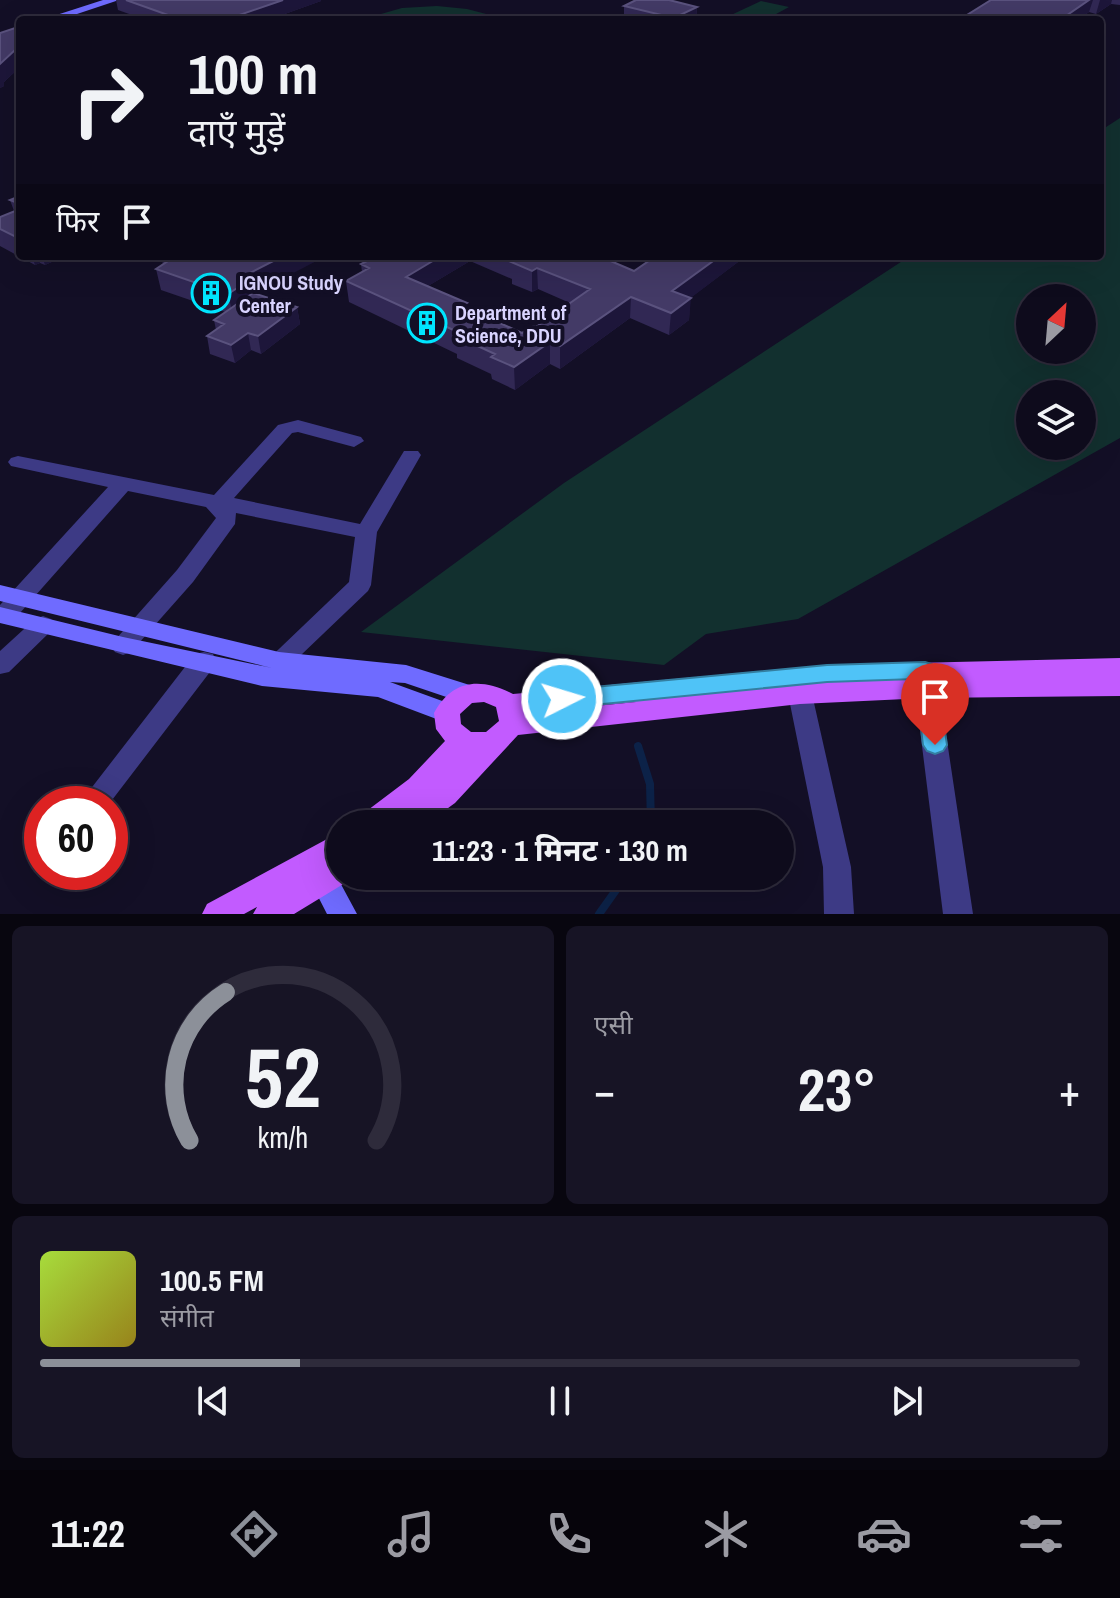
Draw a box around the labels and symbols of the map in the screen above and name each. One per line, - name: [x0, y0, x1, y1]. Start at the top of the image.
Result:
- place label: IGNOU Study Center: [239, 269, 344, 319]
- building icon: IGNOU Study Center: [190, 272, 232, 314]
- north arrow: [1016, 284, 1096, 364]
- place label: Department of Science, DDU: [455, 299, 567, 349]
- building icon: Department of Science, DDU: [406, 302, 448, 344]
- position arrow: [520, 657, 604, 741]
- pin: [901, 663, 969, 745]
- speed limit sign: 60: [24, 786, 128, 890]

